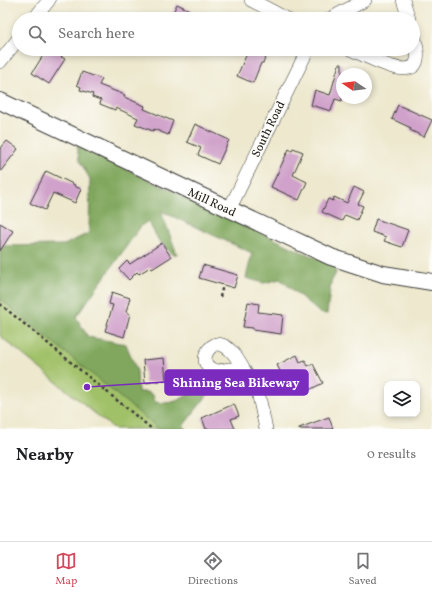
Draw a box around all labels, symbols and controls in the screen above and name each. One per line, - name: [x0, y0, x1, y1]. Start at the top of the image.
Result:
- search box: [12, 12, 420, 56]
- icon: search: [26, 23, 48, 45]
- text: Search here: [58, 24, 135, 45]
- north arrow: [336, 68, 372, 104]
- street label: South Road: [248, 98, 289, 160]
- street label: Mill Road: [185, 185, 238, 221]
- callout: Shining Sea Bikeway: [165, 370, 308, 395]
- text: Shining Sea Bikeway: [173, 375, 300, 393]
- map controls: [384, 381, 420, 417]
- button: layers: [384, 381, 420, 417]
- text: Nearby: [16, 444, 74, 467]
- text: 0 results: [367, 446, 416, 464]
- tab: Map: [55, 550, 77, 589]
- tab: Directions: [188, 550, 238, 589]
- tab: Saved: [348, 550, 377, 589]

